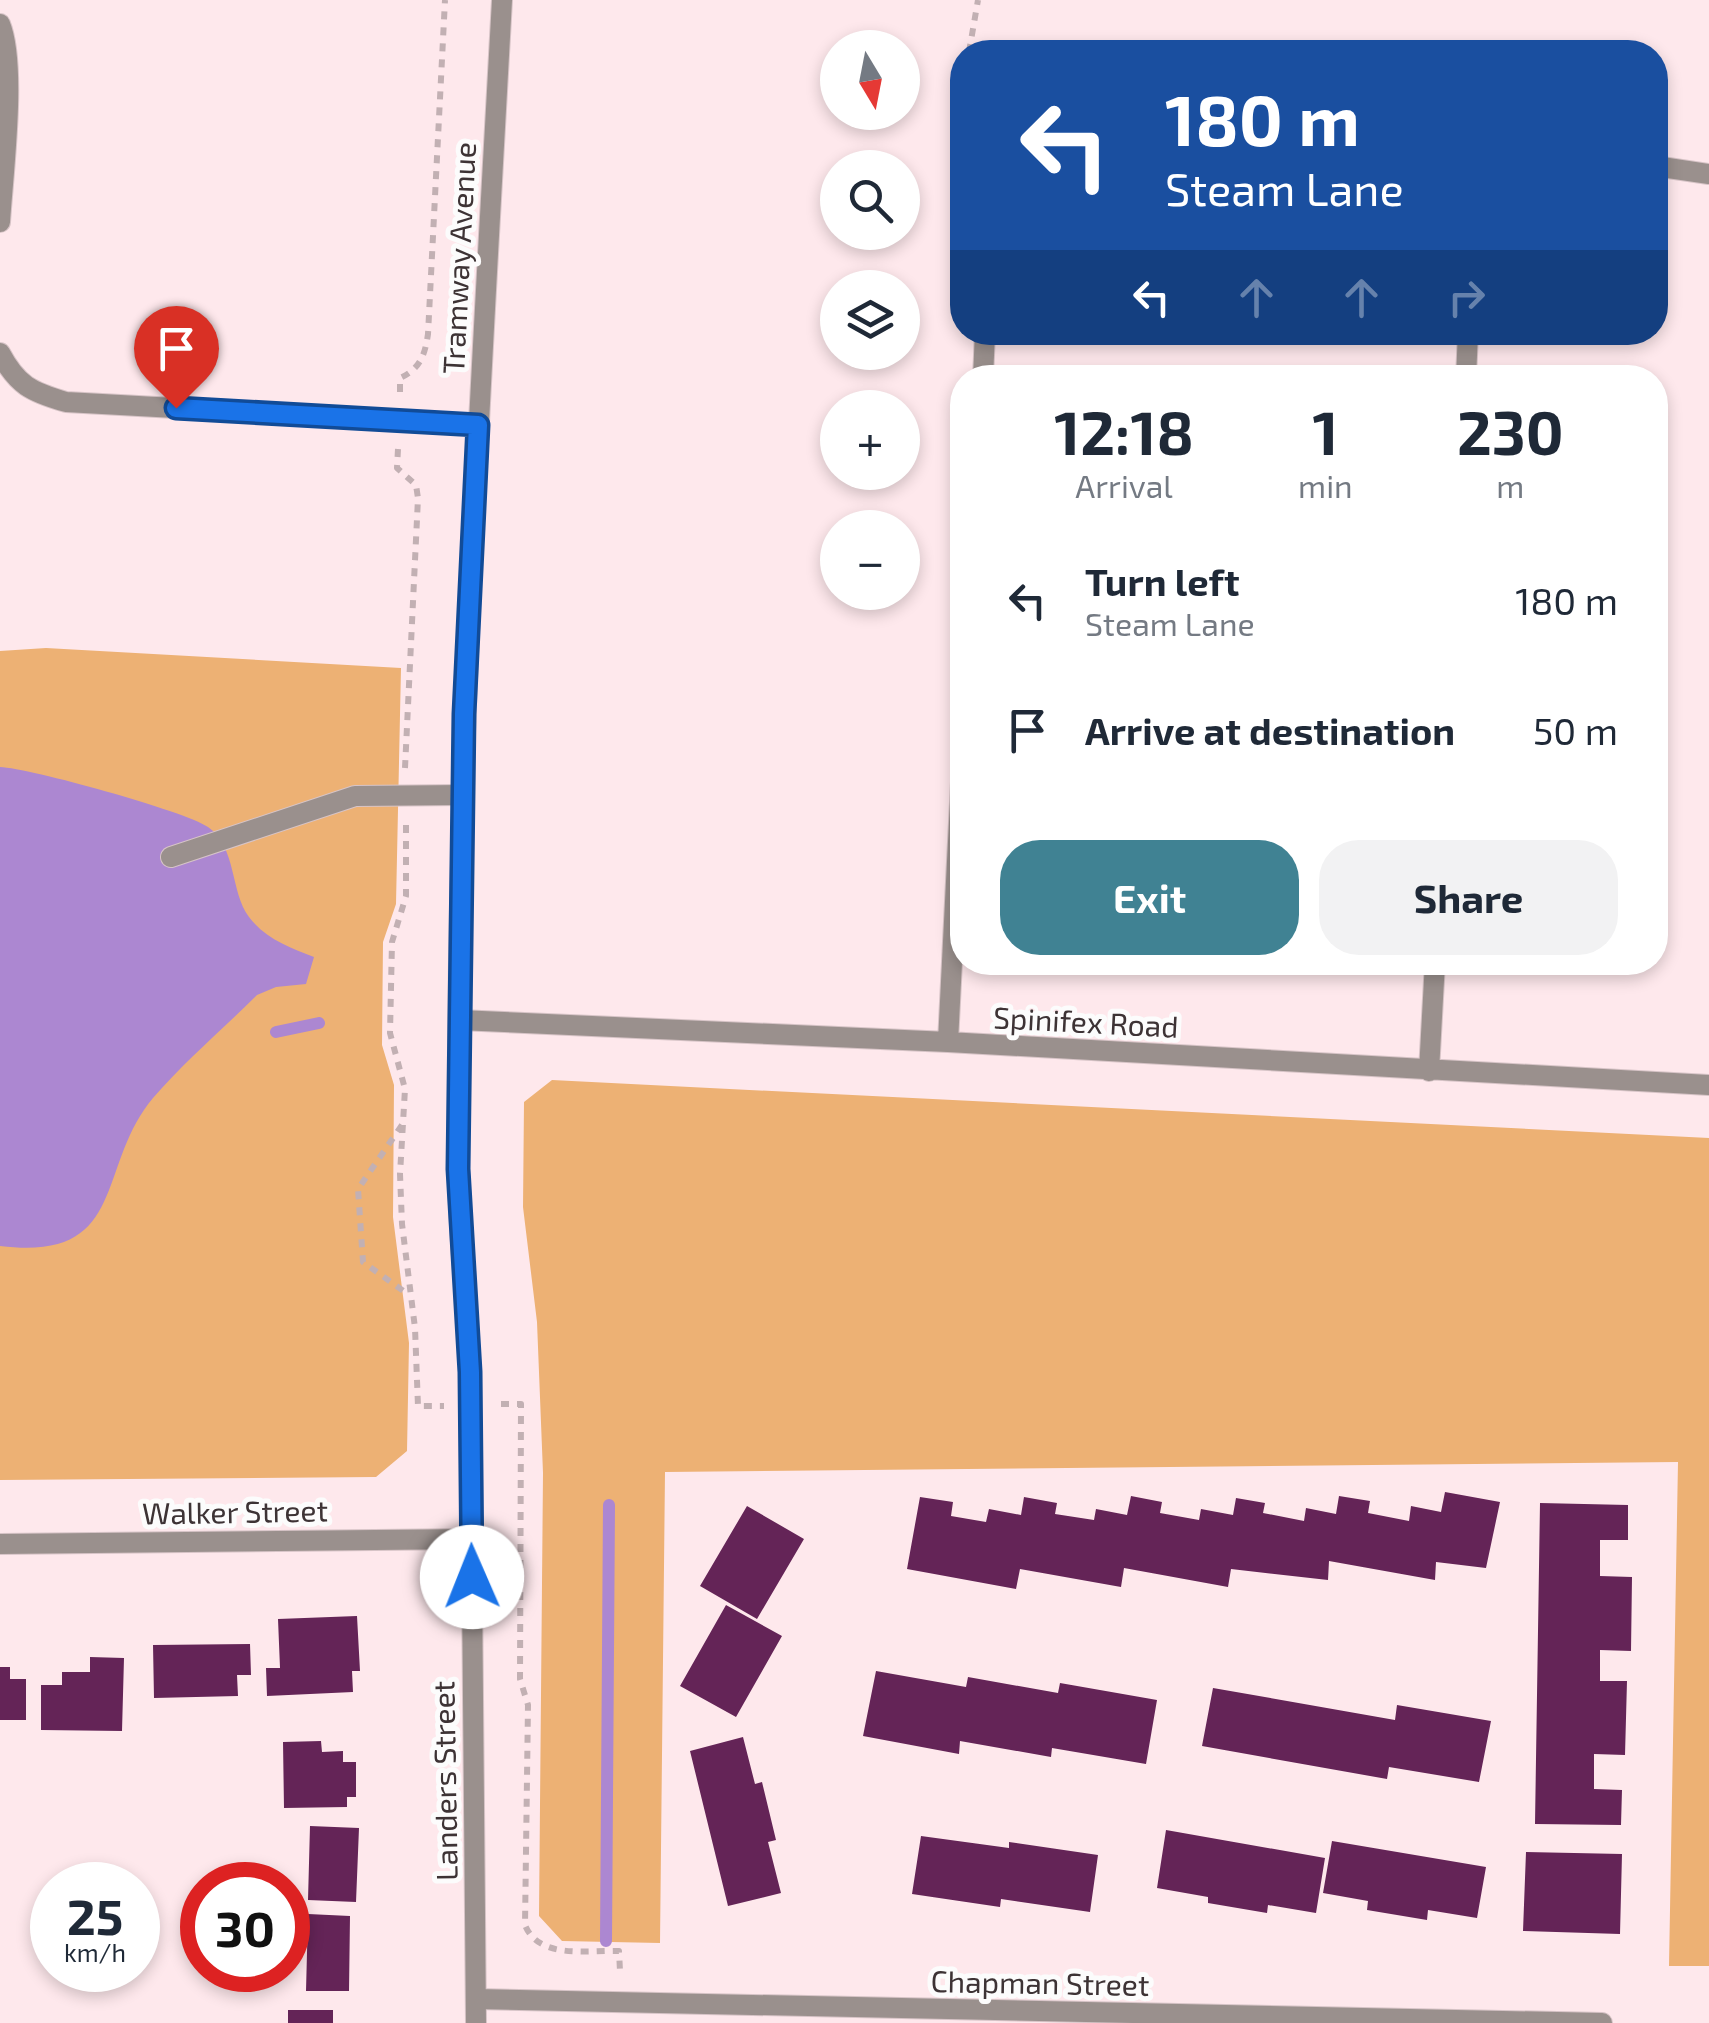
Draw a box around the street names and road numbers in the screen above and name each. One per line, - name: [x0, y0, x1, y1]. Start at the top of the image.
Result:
- street label: Tramway Avenue: [434, 141, 482, 375]
- street label: Spinifex Road: [992, 998, 1180, 1044]
- street label: Walker Street: [142, 1491, 328, 1531]
- street label: Landers Street: [424, 1681, 464, 1881]
- street label: Chapman Street: [930, 1962, 1150, 2002]

